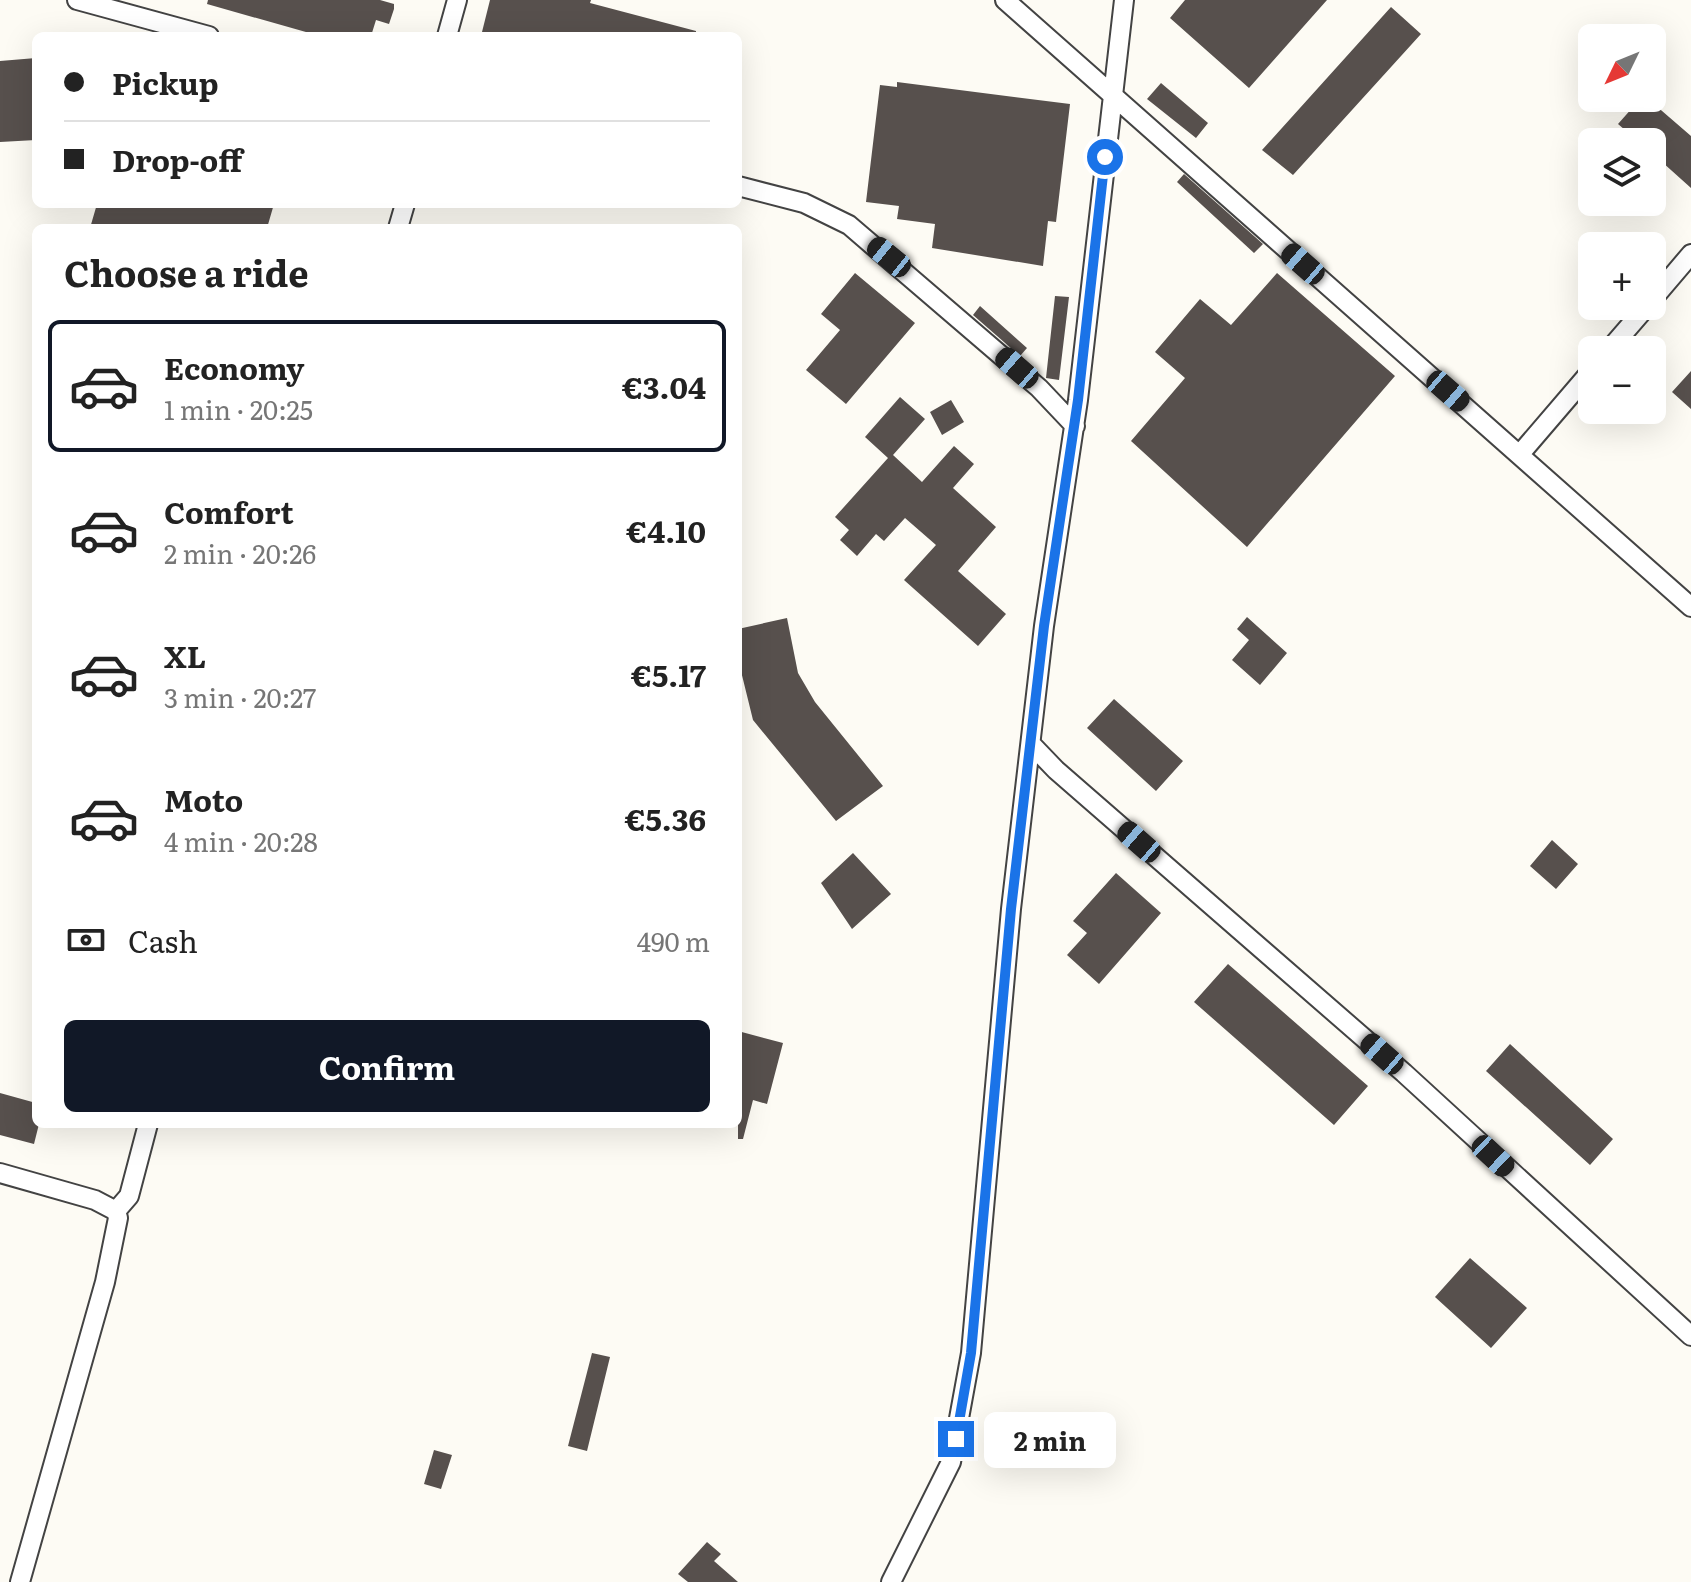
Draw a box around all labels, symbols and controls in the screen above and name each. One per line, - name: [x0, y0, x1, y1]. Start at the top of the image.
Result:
- north arrow: [1578, 24, 1666, 112]
- map controls: [1578, 24, 1666, 424]
- text: Pickup: [112, 60, 219, 104]
- button: layers: [1578, 128, 1666, 216]
- text: Drop-off: [112, 137, 242, 181]
- route start: [1087, 139, 1123, 175]
- button: +: [1578, 232, 1666, 320]
- car: [863, 233, 915, 281]
- car: [1277, 239, 1329, 289]
- text: Choose a ride: [64, 245, 309, 298]
- button: −: [1578, 336, 1666, 424]
- car: [991, 343, 1043, 393]
- text: Economy: [164, 345, 304, 389]
- icon: car: [68, 350, 140, 422]
- text: €3.04: [622, 364, 706, 408]
- car: [1422, 366, 1474, 416]
- text: 1 min · 20:25: [164, 389, 313, 428]
- text: Comfort: [164, 489, 294, 533]
- icon: car: [68, 494, 140, 566]
- text: €4.10: [626, 508, 706, 552]
- text: 2 min · 20:26: [164, 533, 316, 572]
- text: XL: [164, 633, 206, 677]
- icon: car: [68, 638, 140, 710]
- text: €5.17: [631, 652, 706, 696]
- text: 3 min · 20:27: [164, 677, 316, 716]
- text: Moto: [164, 777, 243, 821]
- icon: car: [68, 782, 140, 854]
- text: €5.36: [625, 796, 706, 840]
- car: [1113, 817, 1165, 867]
- text: 4 min · 20:28: [164, 821, 318, 860]
- icon: cash: [64, 918, 108, 962]
- text: Cash: [128, 918, 198, 962]
- text: 490 m: [637, 921, 710, 960]
- button: Confirm: [64, 1020, 710, 1112]
- car: [1356, 1029, 1408, 1079]
- car: [1467, 1131, 1519, 1181]
- callout: 2 min: [984, 1411, 1116, 1467]
- text: 2 min: [1014, 1420, 1086, 1459]
- route end: [938, 1421, 974, 1457]

